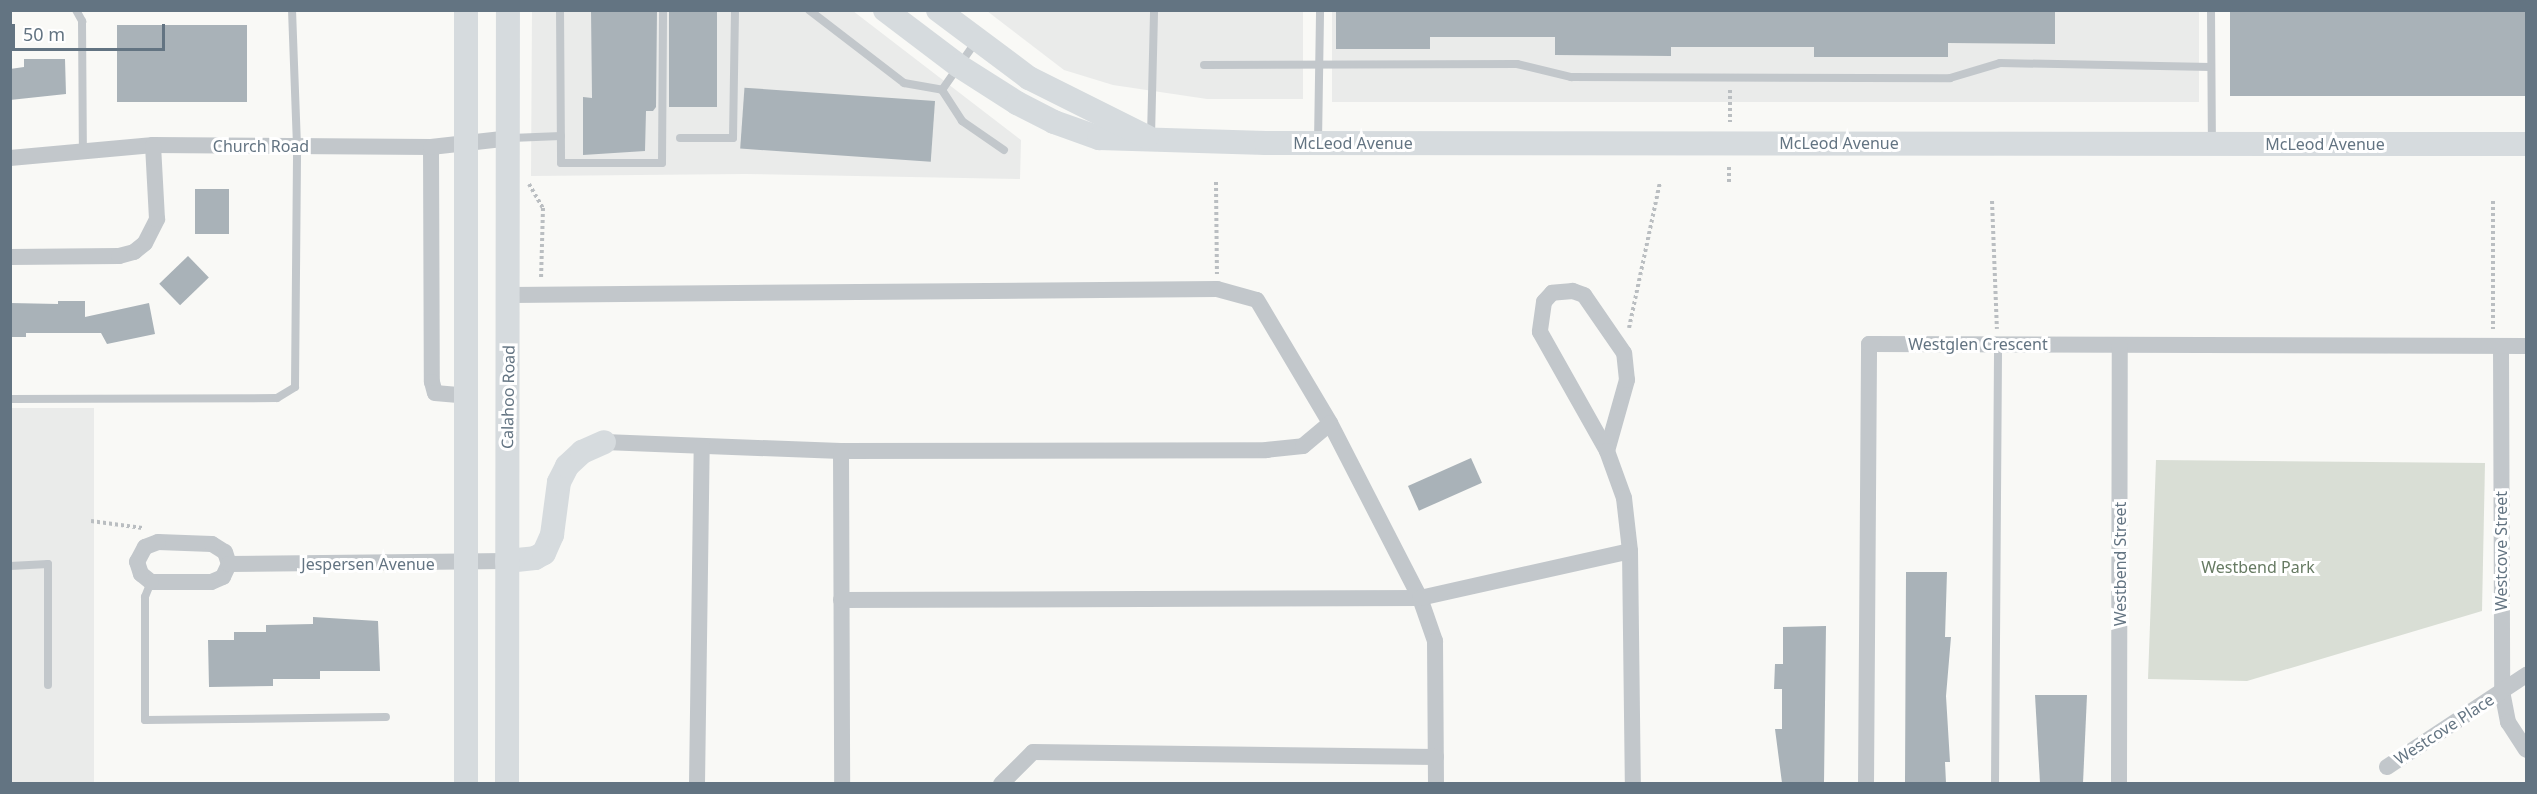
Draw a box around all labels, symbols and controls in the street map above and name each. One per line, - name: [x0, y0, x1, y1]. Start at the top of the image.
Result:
- scale bar: [15, 12, 168, 50]
- text: 50 m: [23, 22, 65, 46]
- street label: McLeod Avenue: [1293, 133, 1413, 153]
- street label: McLeod Avenue: [1779, 133, 1899, 153]
- street label: McLeod Avenue: [2265, 134, 2385, 154]
- street label: Church Road: [213, 136, 309, 156]
- street label: Westglen Crescent: [1908, 334, 2048, 354]
- street label: Calahoo Road: [497, 345, 519, 449]
- street label: Westcove Street: [2491, 491, 2511, 611]
- street label: Westbend Street: [2110, 502, 2130, 626]
- street label: Jespersen Avenue: [301, 554, 435, 574]
- park label: Westbend Park: [2201, 557, 2315, 577]
- street label: Westcove Place: [2391, 690, 2497, 768]

